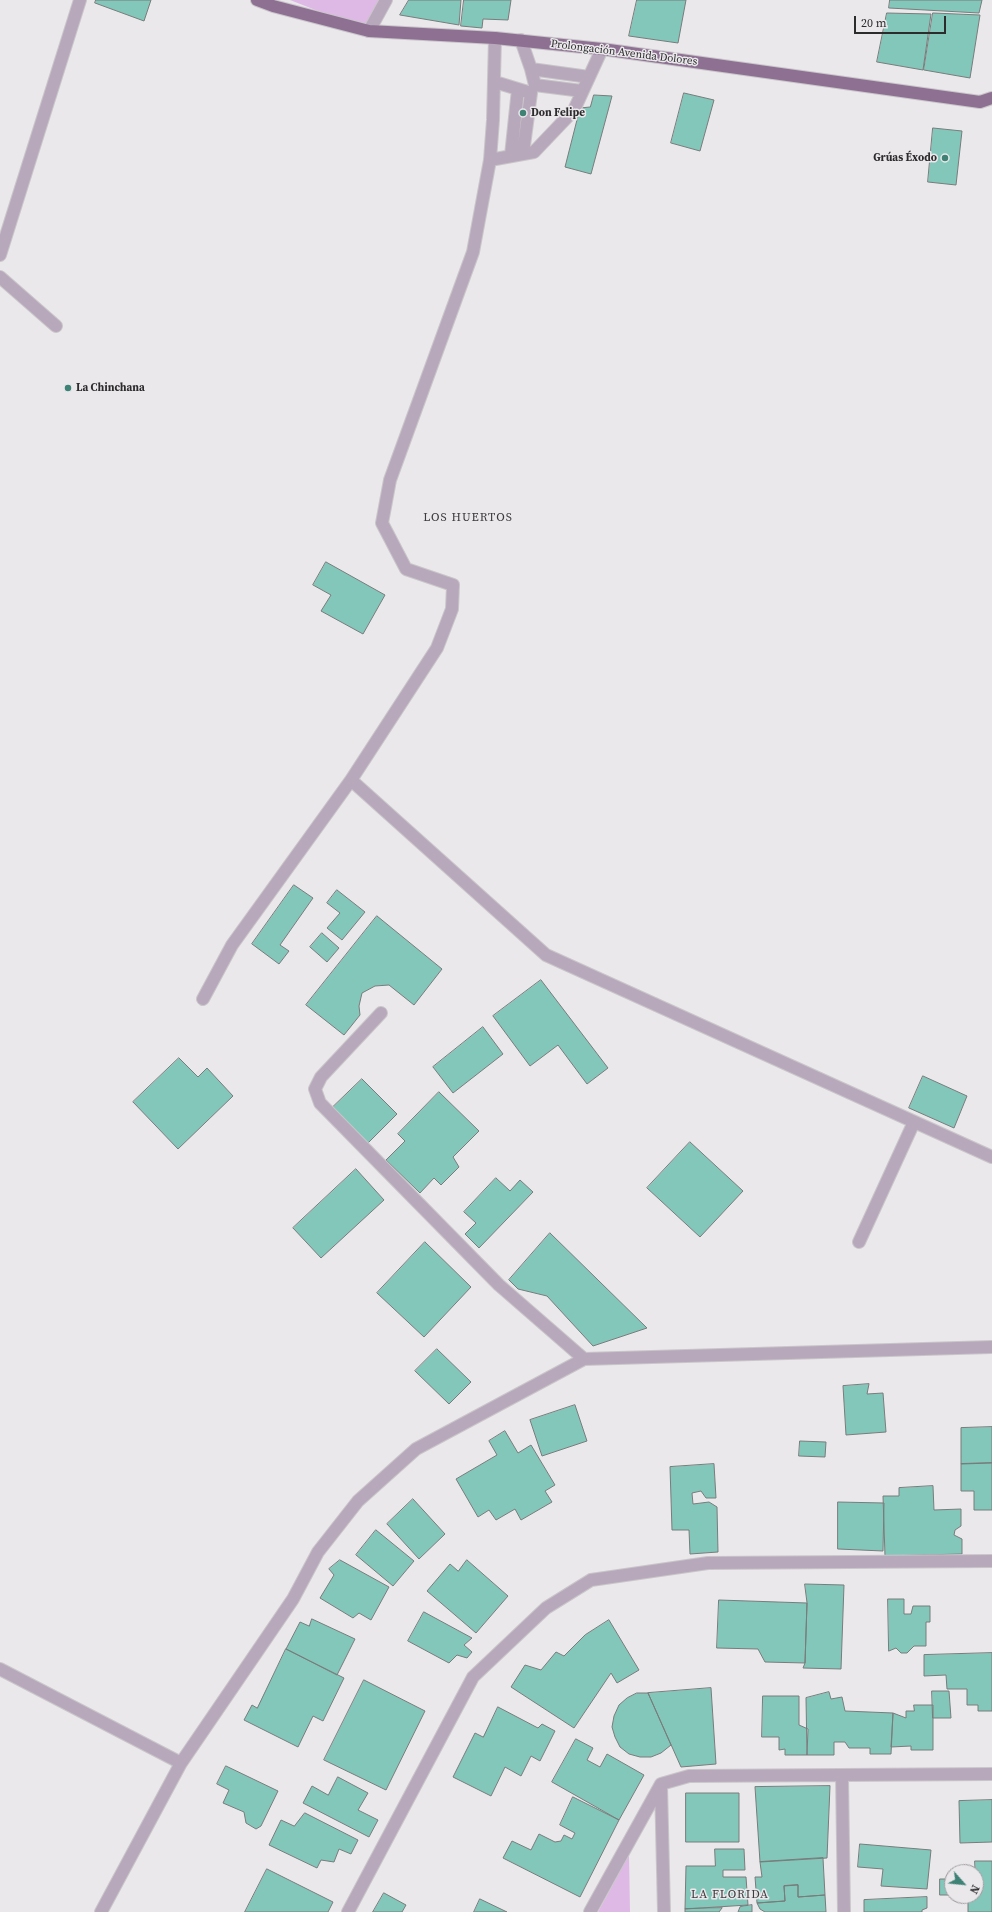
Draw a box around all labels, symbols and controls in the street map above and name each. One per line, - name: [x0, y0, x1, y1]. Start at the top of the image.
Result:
- scale bar: [856, 8, 948, 34]
- text: 20 m: [861, 15, 887, 31]
- street label: Prolongación Avenida Dolores: [550, 37, 698, 69]
- place label: Don Felipe: [531, 106, 585, 120]
- marker: Don Felipe: [518, 108, 528, 118]
- place label: Grúas Éxodo: [873, 151, 937, 165]
- marker: Grúas Éxodo: [940, 153, 950, 163]
- place label: La Chinchana: [76, 381, 145, 395]
- marker: La Chinchana: [63, 383, 73, 393]
- district label: LOS HUERTOS: [423, 511, 513, 525]
- north arrow: [944, 1864, 984, 1904]
- text: N: [966, 1882, 983, 1896]
- district label: LA FLORIDA: [691, 1888, 769, 1902]

